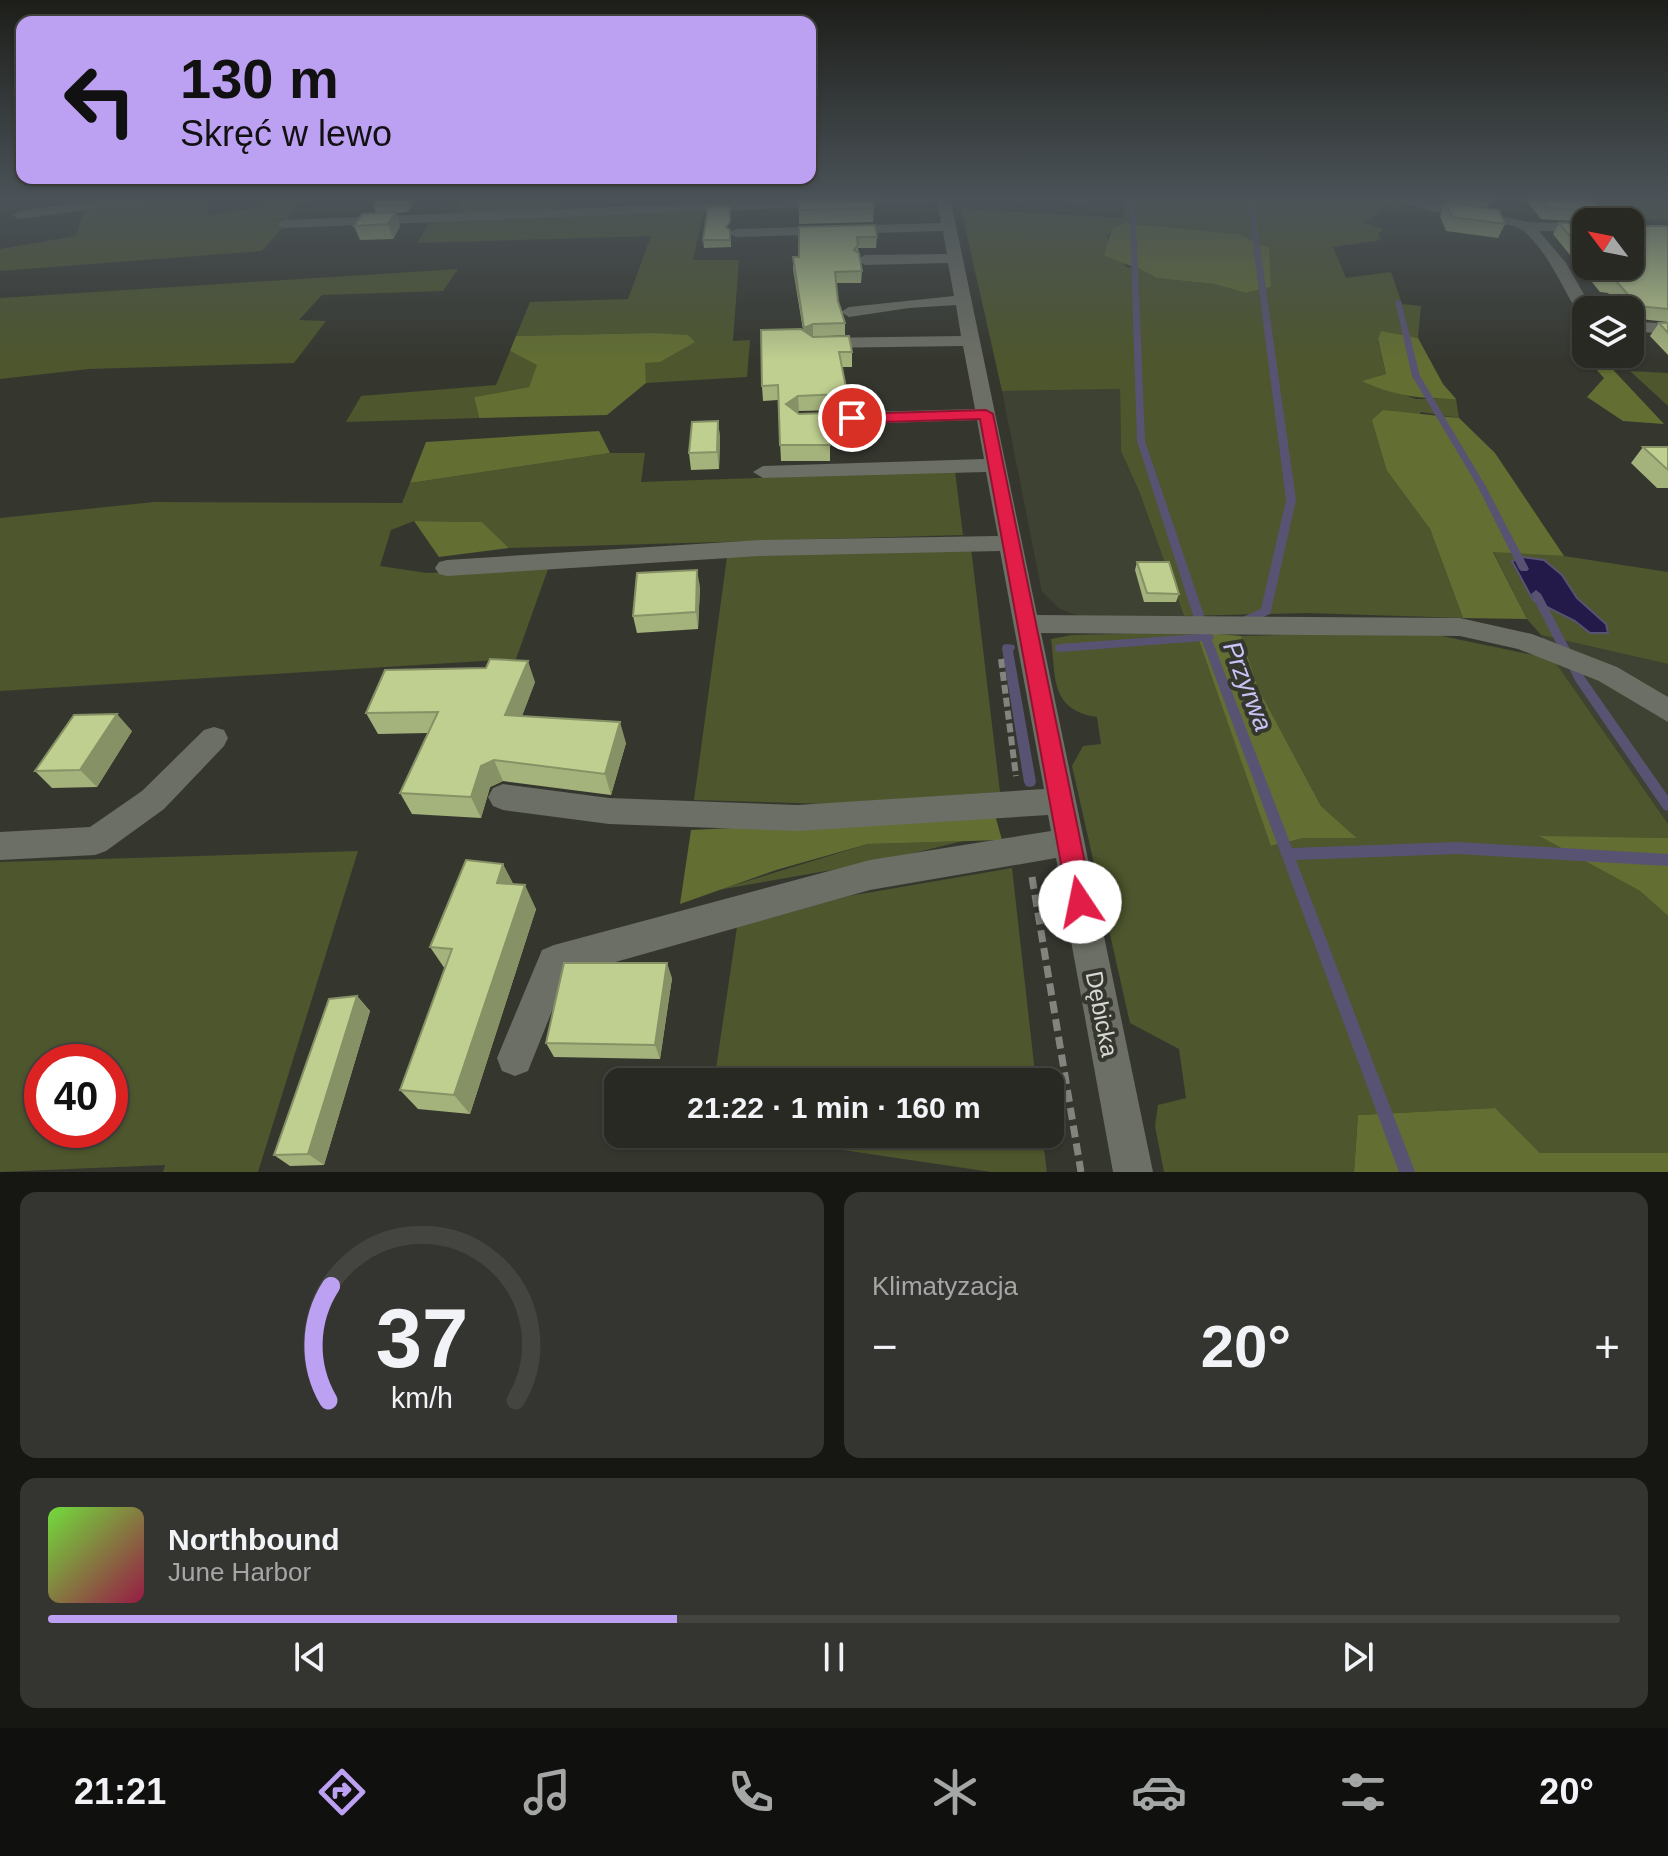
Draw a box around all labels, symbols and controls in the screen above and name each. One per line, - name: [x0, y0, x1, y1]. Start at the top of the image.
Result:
- text: 130 m: [180, 47, 339, 110]
- icon: left: [48, 48, 152, 152]
- text: Skręć w lewo: [180, 113, 392, 154]
- north arrow: [1572, 208, 1644, 280]
- map controls: [1572, 208, 1644, 368]
- button: layers: [1572, 296, 1644, 368]
- pin: [818, 384, 886, 452]
- icon: arrive: [830, 396, 874, 440]
- water label: Przyrwa: [1217, 637, 1279, 735]
- position arrow: [1038, 860, 1122, 944]
- street label: Dębicka: [1080, 969, 1124, 1060]
- speed limit sign: 40: [24, 1044, 128, 1148]
- text: 21:22 · 1 min · 160 m: [687, 1091, 981, 1124]
- text: Klimatyzacja: [872, 1271, 1018, 1301]
- text: 37: [376, 1292, 468, 1385]
- text: 20°: [1201, 1313, 1291, 1380]
- text: −: [872, 1322, 898, 1371]
- text: +: [1594, 1322, 1620, 1371]
- text: km/h: [391, 1382, 453, 1414]
- text: Northbound: [168, 1523, 340, 1556]
- text: June Harbor: [168, 1557, 311, 1587]
- icon: previous: [288, 1635, 332, 1679]
- icon: pause: [812, 1635, 856, 1679]
- icon: next: [1336, 1635, 1380, 1679]
- icon: directions: [314, 1764, 370, 1820]
- icon: music: [519, 1764, 575, 1820]
- icon: phone: [723, 1764, 779, 1820]
- icon: climate: [927, 1764, 983, 1820]
- icon: car: [1131, 1764, 1187, 1820]
- icon: filters: [1335, 1764, 1391, 1820]
- text: 21:21: [74, 1771, 166, 1812]
- text: 20°: [1539, 1771, 1594, 1812]

